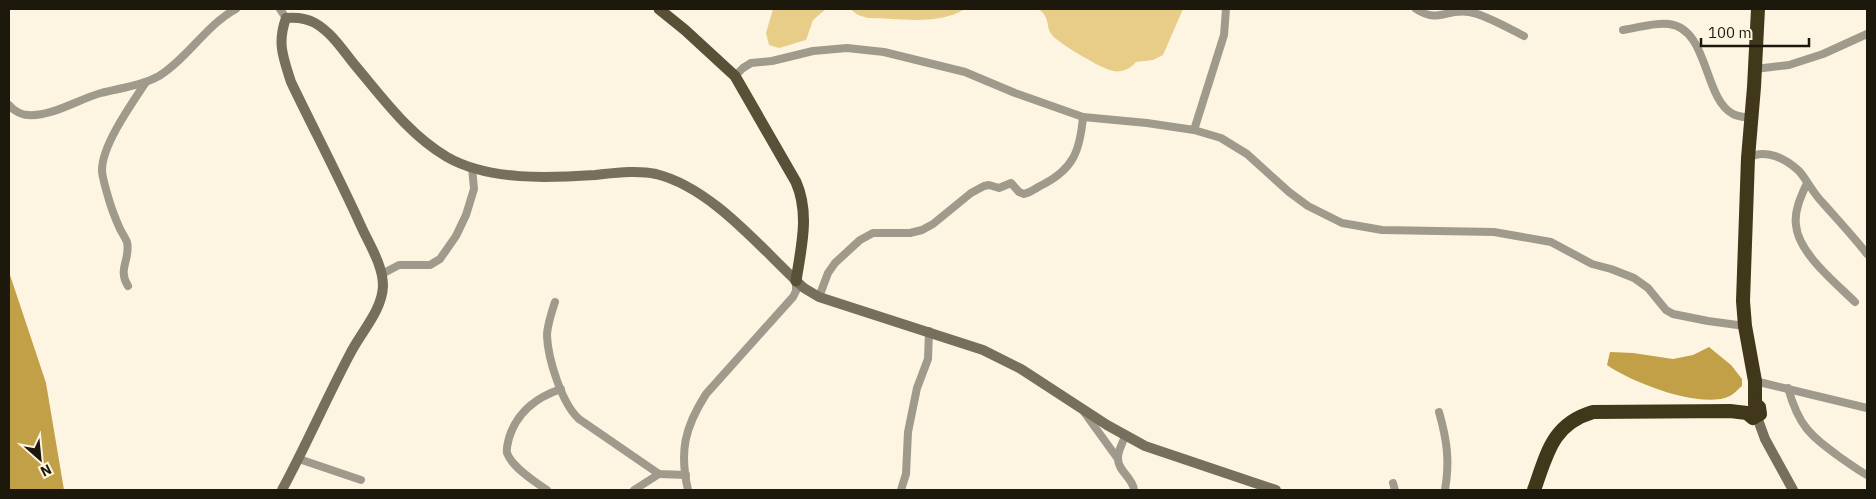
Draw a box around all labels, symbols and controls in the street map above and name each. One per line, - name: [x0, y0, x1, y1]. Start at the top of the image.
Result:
- scale bar: [1701, 15, 1808, 47]
- text: 100 m: [1708, 23, 1752, 42]
- north arrow: [15, 434, 65, 484]
- text: N: [37, 460, 55, 481]

